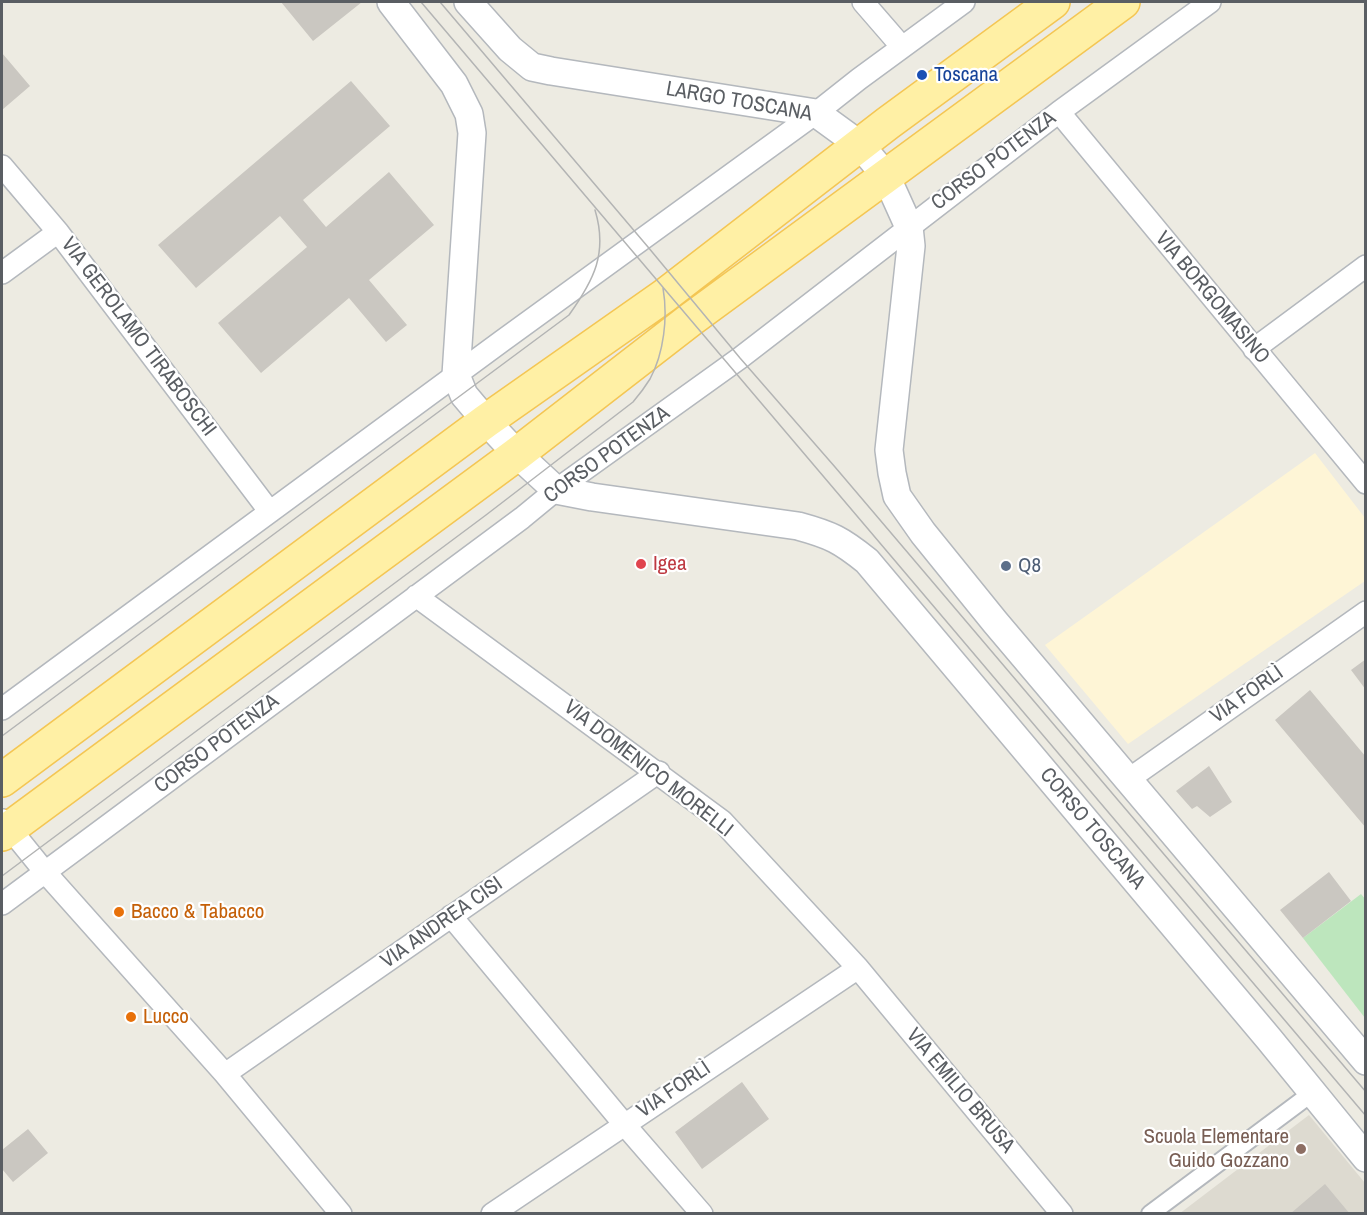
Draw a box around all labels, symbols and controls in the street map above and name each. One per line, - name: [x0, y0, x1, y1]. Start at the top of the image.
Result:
- place label: Toscana: [934, 62, 998, 88]
- marker: Toscana: [915, 68, 929, 82]
- street label: LARGO TOSCANA: [664, 77, 814, 127]
- street label: CORSO POTENZA: [927, 106, 1061, 216]
- street label: VIA BORGOMASINO: [1149, 227, 1275, 369]
- street label: VIA GEROLAMO TIRABOSCHI: [55, 233, 221, 441]
- street label: CORSO POTENZA: [539, 401, 675, 509]
- place label: Igea: [653, 551, 687, 577]
- place label: Q8: [1018, 553, 1041, 579]
- marker: Igea: [634, 557, 648, 571]
- marker: Q8: [999, 559, 1013, 573]
- street label: VIA FORLÌ: [1206, 661, 1288, 729]
- street label: CORSO POTENZA: [150, 689, 284, 799]
- street label: VIA DOMENICO MORELLI: [558, 695, 738, 843]
- street label: CORSO TOSCANA: [1034, 763, 1150, 895]
- street label: VIA ANDREA CISI: [376, 872, 508, 974]
- place label: Bacco & Tabacco: [131, 899, 264, 925]
- marker: Bacco & Tabacco: [112, 905, 126, 919]
- place label: Lucco: [143, 1004, 189, 1030]
- marker: Lucco: [124, 1010, 138, 1024]
- street label: VIA EMILIO BRUSA: [901, 1024, 1019, 1158]
- street label: VIA FORLÌ: [632, 1056, 716, 1124]
- place label: Scuola Elementare Guido Gozzano: [1144, 1124, 1289, 1174]
- marker: Scuola Elementare Guido Gozzano: [1294, 1142, 1308, 1156]

